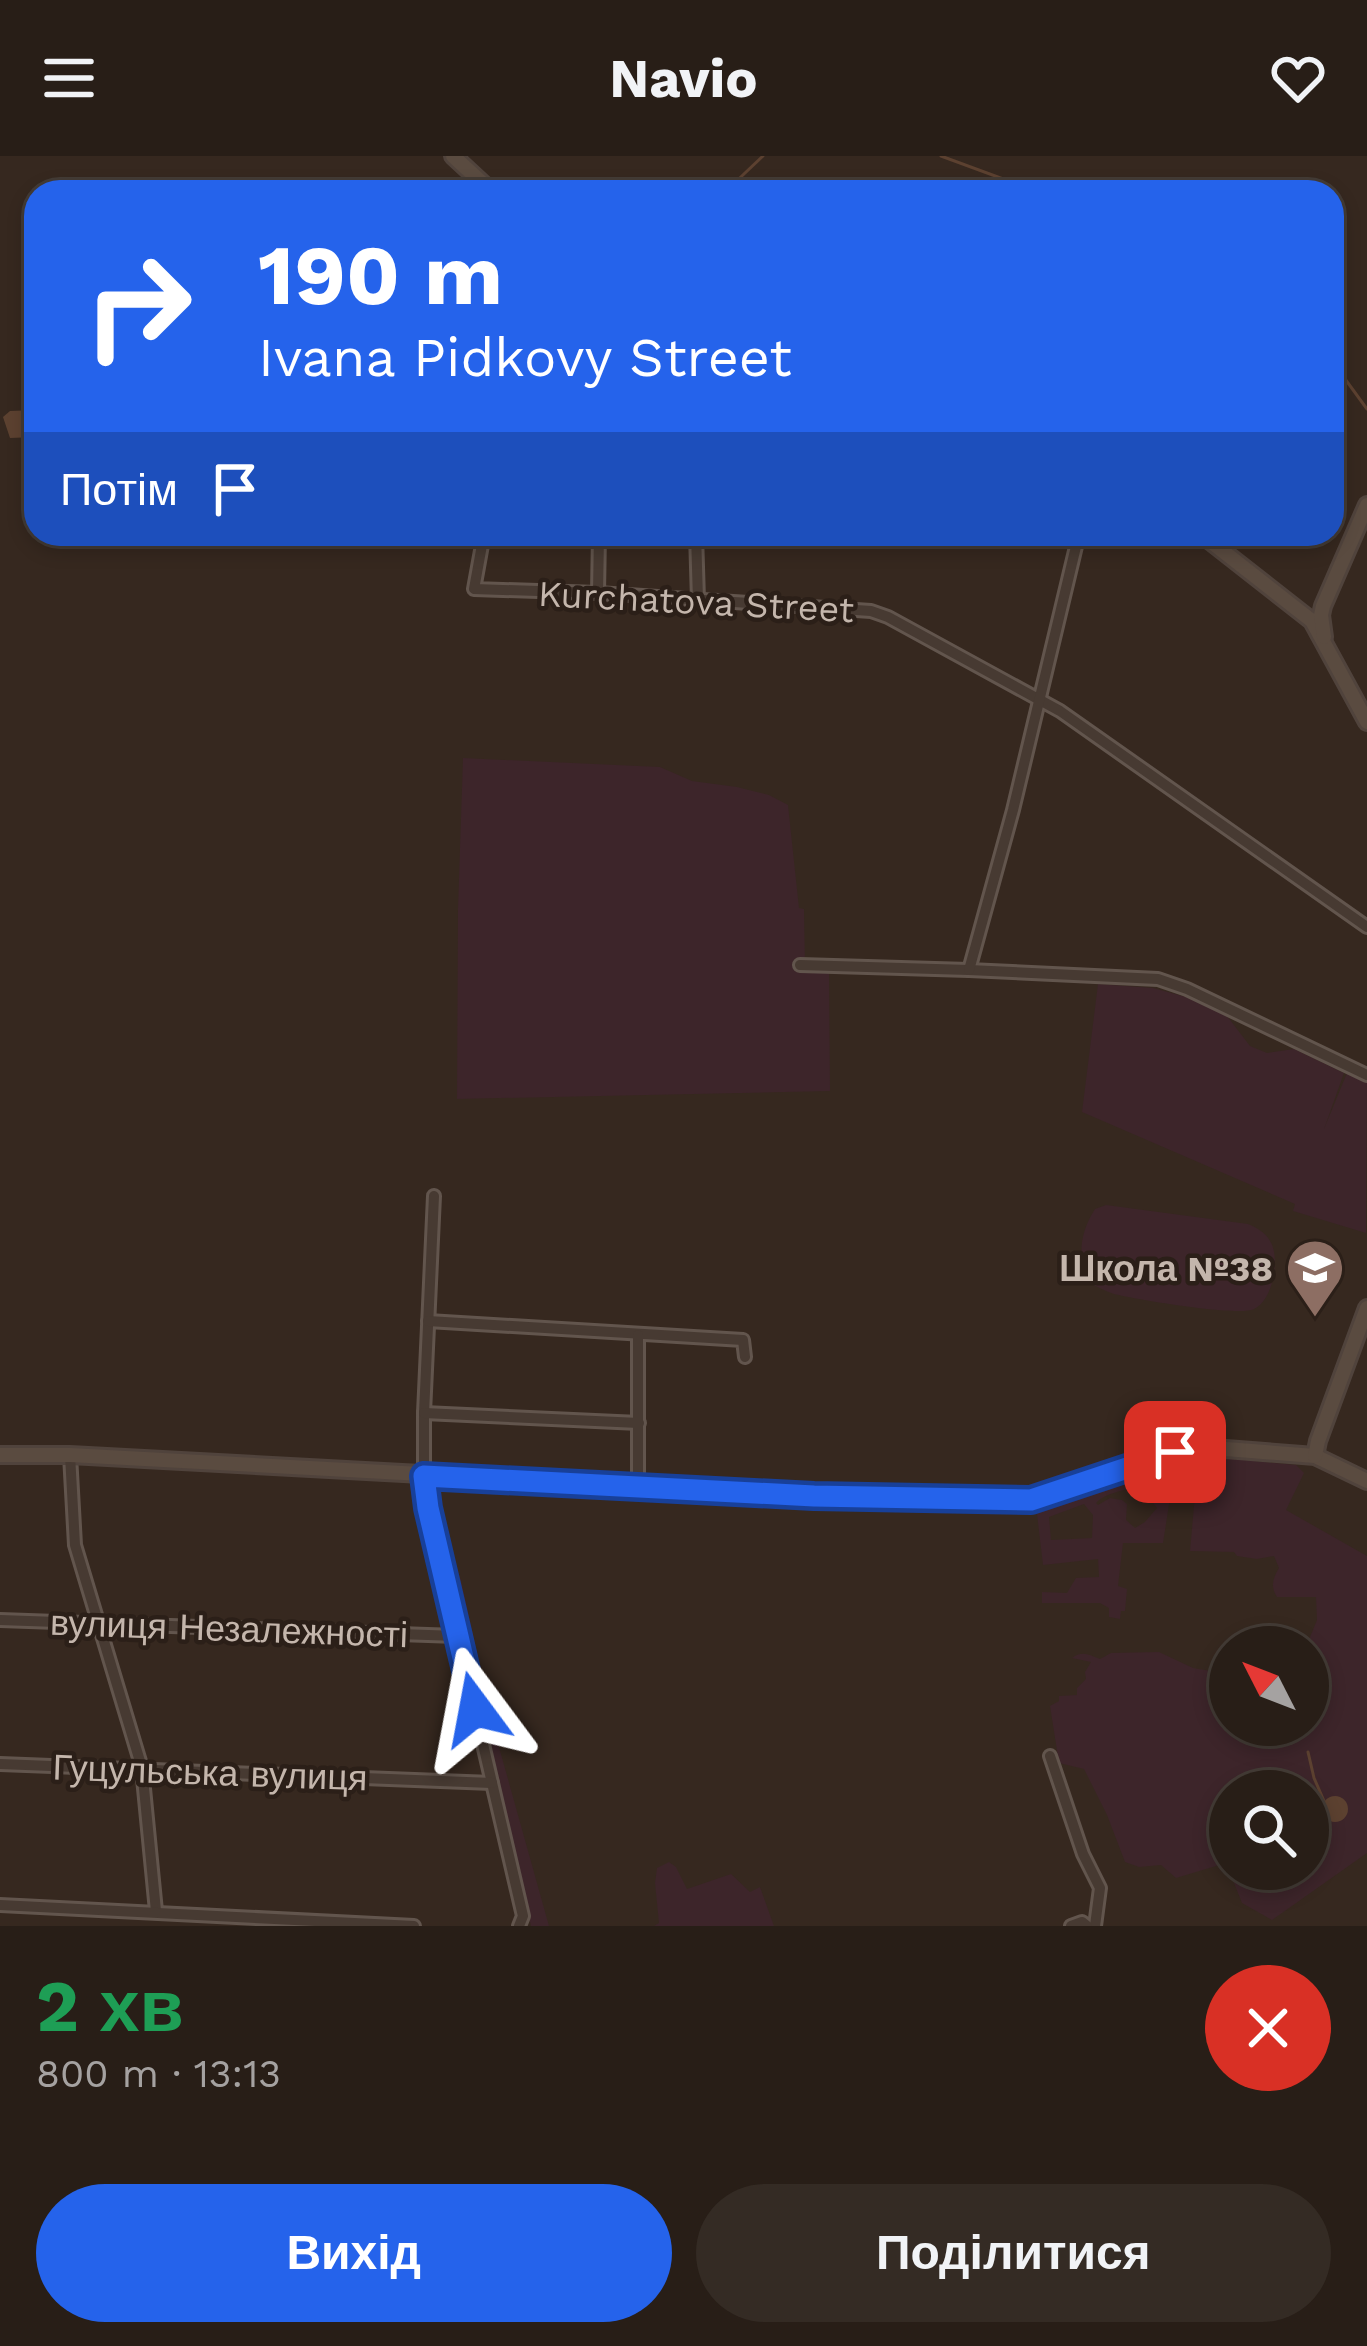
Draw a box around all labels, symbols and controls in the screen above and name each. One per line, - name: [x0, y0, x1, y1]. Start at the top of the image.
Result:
- icon: menu: [36, 45, 102, 111]
- icon: heart: [1265, 45, 1331, 111]
- text: Navio: [609, 47, 758, 110]
- text: 190 m: [258, 226, 503, 324]
- icon: right: [60, 228, 216, 384]
- text: Ivana Pidkovy Street: [258, 326, 792, 389]
- icon: arrive: [202, 456, 268, 522]
- text: Потім: [60, 463, 178, 516]
- street label: Kurchatova Street: [537, 573, 855, 631]
- school or university icon: Школа №38: [1284, 1237, 1346, 1319]
- place label: Школа №38: [1059, 1248, 1273, 1290]
- pin: [1124, 1401, 1226, 1503]
- icon: arrive: [1142, 1419, 1208, 1485]
- street label: вулиця Незалежності: [49, 1602, 409, 1656]
- north arrow: [1209, 1626, 1329, 1746]
- map controls: [1209, 1626, 1329, 1890]
- position arrow: [412, 1646, 538, 1772]
- street label: Гуцульська вулиця: [52, 1747, 368, 1799]
- button: search: [1209, 1770, 1329, 1890]
- text: 2 хв: [36, 1964, 184, 2048]
- button: close: [1205, 1965, 1331, 2091]
- text: 800 m · 13:13: [36, 2051, 281, 2096]
- button: Вихід: [36, 2184, 672, 2322]
- button: Поділитися: [696, 2184, 1331, 2322]

